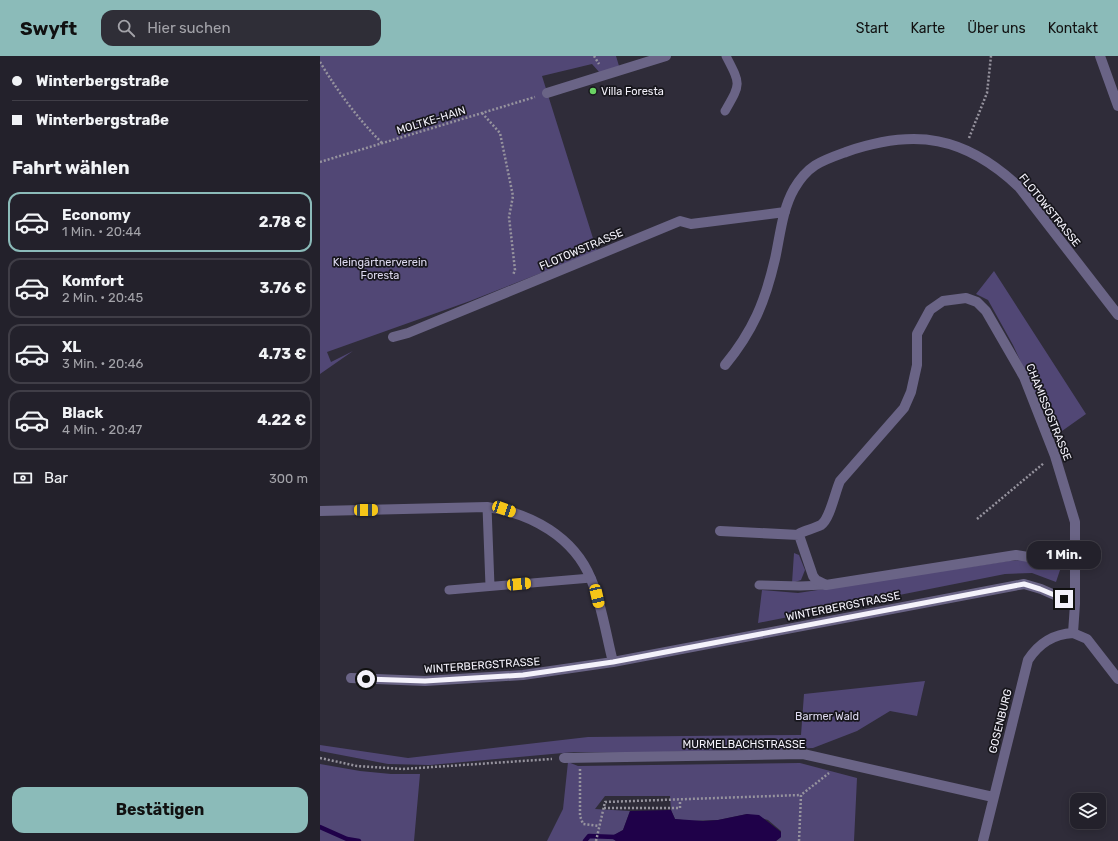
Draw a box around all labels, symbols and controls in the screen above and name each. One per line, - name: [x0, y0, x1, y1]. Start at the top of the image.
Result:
- search box: [101, 10, 381, 46]
- text: Swyft: [20, 17, 77, 40]
- icon: search: [115, 17, 137, 39]
- text: Hier suchen: [147, 19, 231, 37]
- text: Start: [856, 20, 889, 37]
- text: Karte: [911, 20, 945, 37]
- text: Über uns: [967, 20, 1026, 37]
- text: Kontakt: [1048, 20, 1098, 37]
- text: Winterbergstraße: [36, 72, 169, 90]
- place label: Villa Foresta: [601, 85, 664, 98]
- marker: Villa Foresta: [588, 86, 598, 96]
- street label: MOLTKE-HAIN: [395, 104, 467, 137]
- text: Winterbergstraße: [36, 111, 169, 129]
- text: Fahrt wählen: [12, 157, 130, 179]
- street label: FLOTOWSTRASSE: [1016, 171, 1083, 250]
- icon: car: [14, 204, 50, 240]
- text: Economy: [62, 206, 131, 224]
- text: 2.78 €: [259, 213, 306, 231]
- text: 1 Min. · 20:44: [62, 224, 141, 239]
- street label: FLOTOWSTRASSE: [537, 226, 625, 273]
- park label: Kleingärtnerverein Foresta: [333, 256, 427, 282]
- icon: car: [14, 270, 50, 306]
- text: Komfort: [62, 272, 124, 290]
- text: 3.76 €: [259, 279, 306, 297]
- text: 2 Min. · 20:45: [62, 290, 143, 305]
- icon: car: [14, 336, 50, 372]
- text: XL: [62, 338, 81, 356]
- text: 4.73 €: [259, 345, 306, 363]
- text: 3 Min. · 20:46: [62, 356, 143, 371]
- street label: CHAMISSOSTRASSE: [1023, 362, 1074, 463]
- icon: car: [14, 402, 50, 438]
- text: Black: [62, 404, 103, 422]
- text: 4.22 €: [257, 411, 306, 429]
- text: 4 Min. · 20:47: [62, 422, 142, 437]
- icon: cash: [12, 467, 34, 489]
- text: Bar: [44, 469, 68, 487]
- text: 300 m: [269, 471, 308, 486]
- car: [491, 499, 517, 519]
- car: [354, 504, 378, 516]
- callout: 1 Min.: [1027, 541, 1101, 569]
- text: 1 Min.: [1046, 547, 1082, 562]
- car: [507, 577, 531, 591]
- car: [588, 583, 606, 609]
- street label: WINTERBERGSTRASSE: [785, 589, 902, 624]
- route end: [1055, 590, 1073, 608]
- street label: WINTERBERGSTRASSE: [424, 655, 541, 676]
- route start: [357, 670, 375, 688]
- street label: GOSENBURG: [986, 688, 1015, 755]
- park label: Barmer Wald: [795, 710, 859, 723]
- street label: MURMELBACHSTRASSE: [683, 738, 806, 751]
- button: Bestätigen: [12, 787, 308, 833]
- map controls: [1070, 793, 1106, 829]
- button: layers: [1070, 793, 1106, 829]

